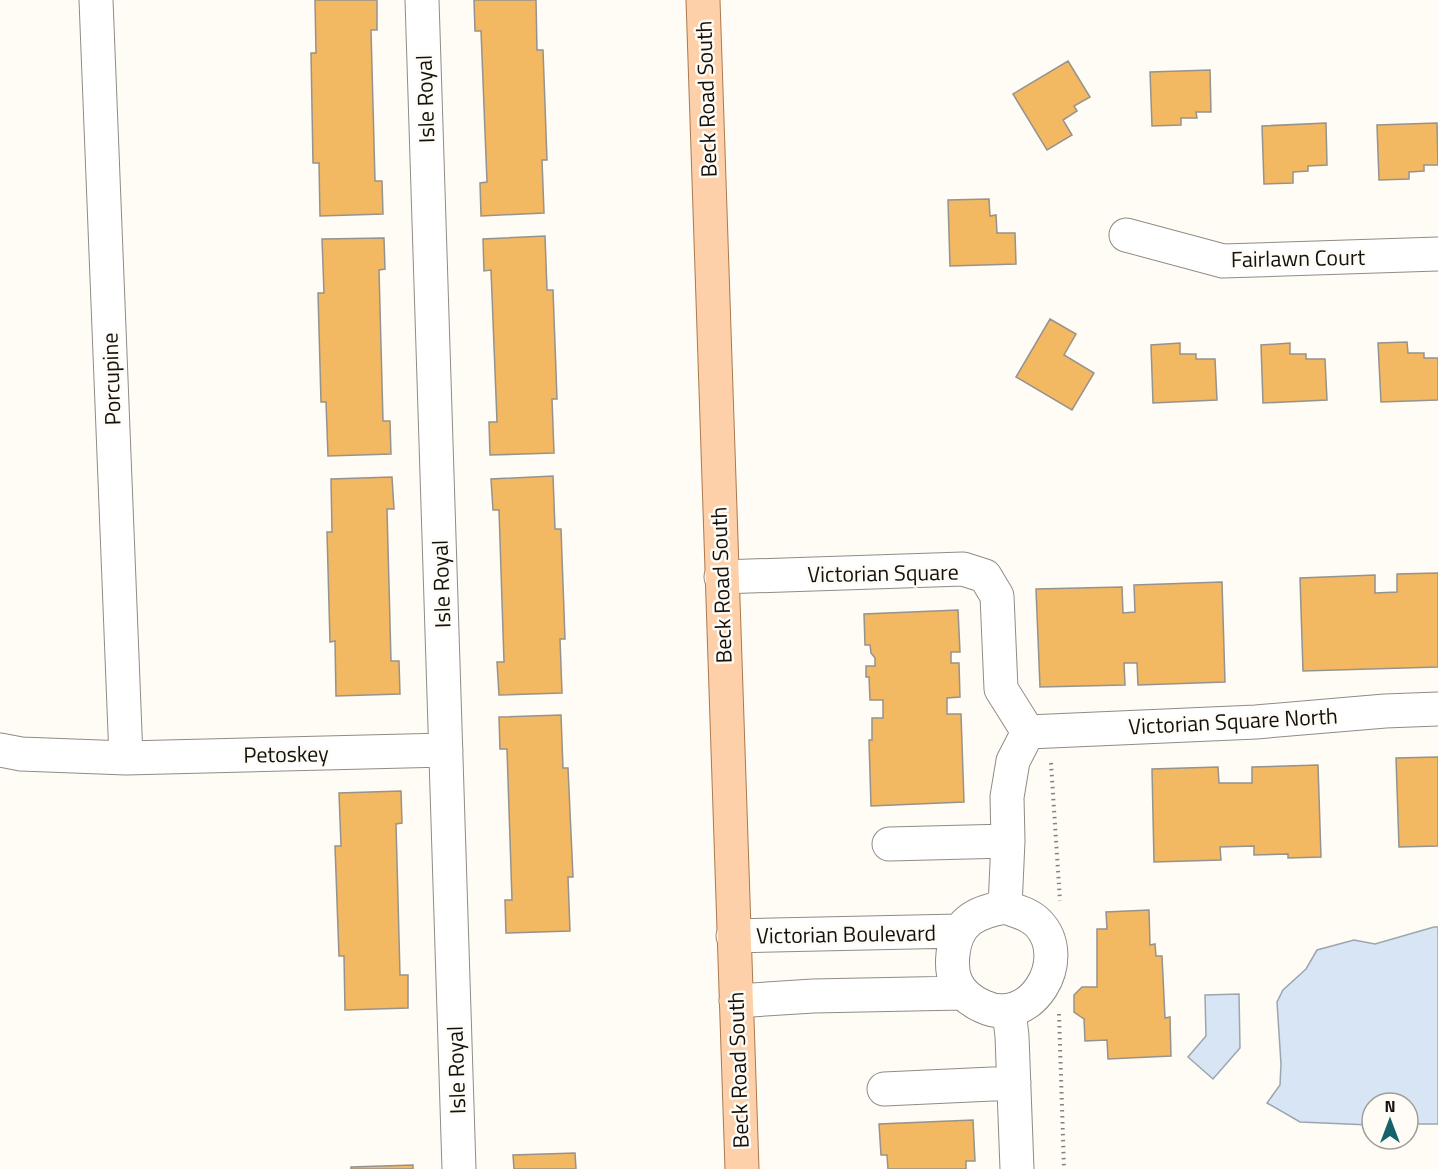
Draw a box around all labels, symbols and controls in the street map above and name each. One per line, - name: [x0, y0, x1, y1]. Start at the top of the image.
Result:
- street label: Beck Road South: [686, 20, 726, 178]
- street label: Isle Royal: [406, 54, 444, 144]
- street label: Fairlawn Court: [1231, 240, 1366, 276]
- street label: Porcupine: [92, 332, 130, 426]
- street label: Beck Road South: [701, 506, 741, 664]
- street label: Isle Royal: [422, 539, 460, 629]
- street label: Victorian Square: [807, 555, 959, 591]
- street label: Victorian Square North: [1127, 699, 1339, 743]
- street label: Petoskey: [243, 736, 329, 772]
- street label: Victorian Boulevard: [756, 915, 936, 953]
- street label: Beck Road South: [718, 991, 758, 1149]
- street label: Isle Royal: [437, 1025, 475, 1115]
- north arrow: [1360, 1091, 1420, 1151]
- text: N: [1384, 1094, 1396, 1118]

